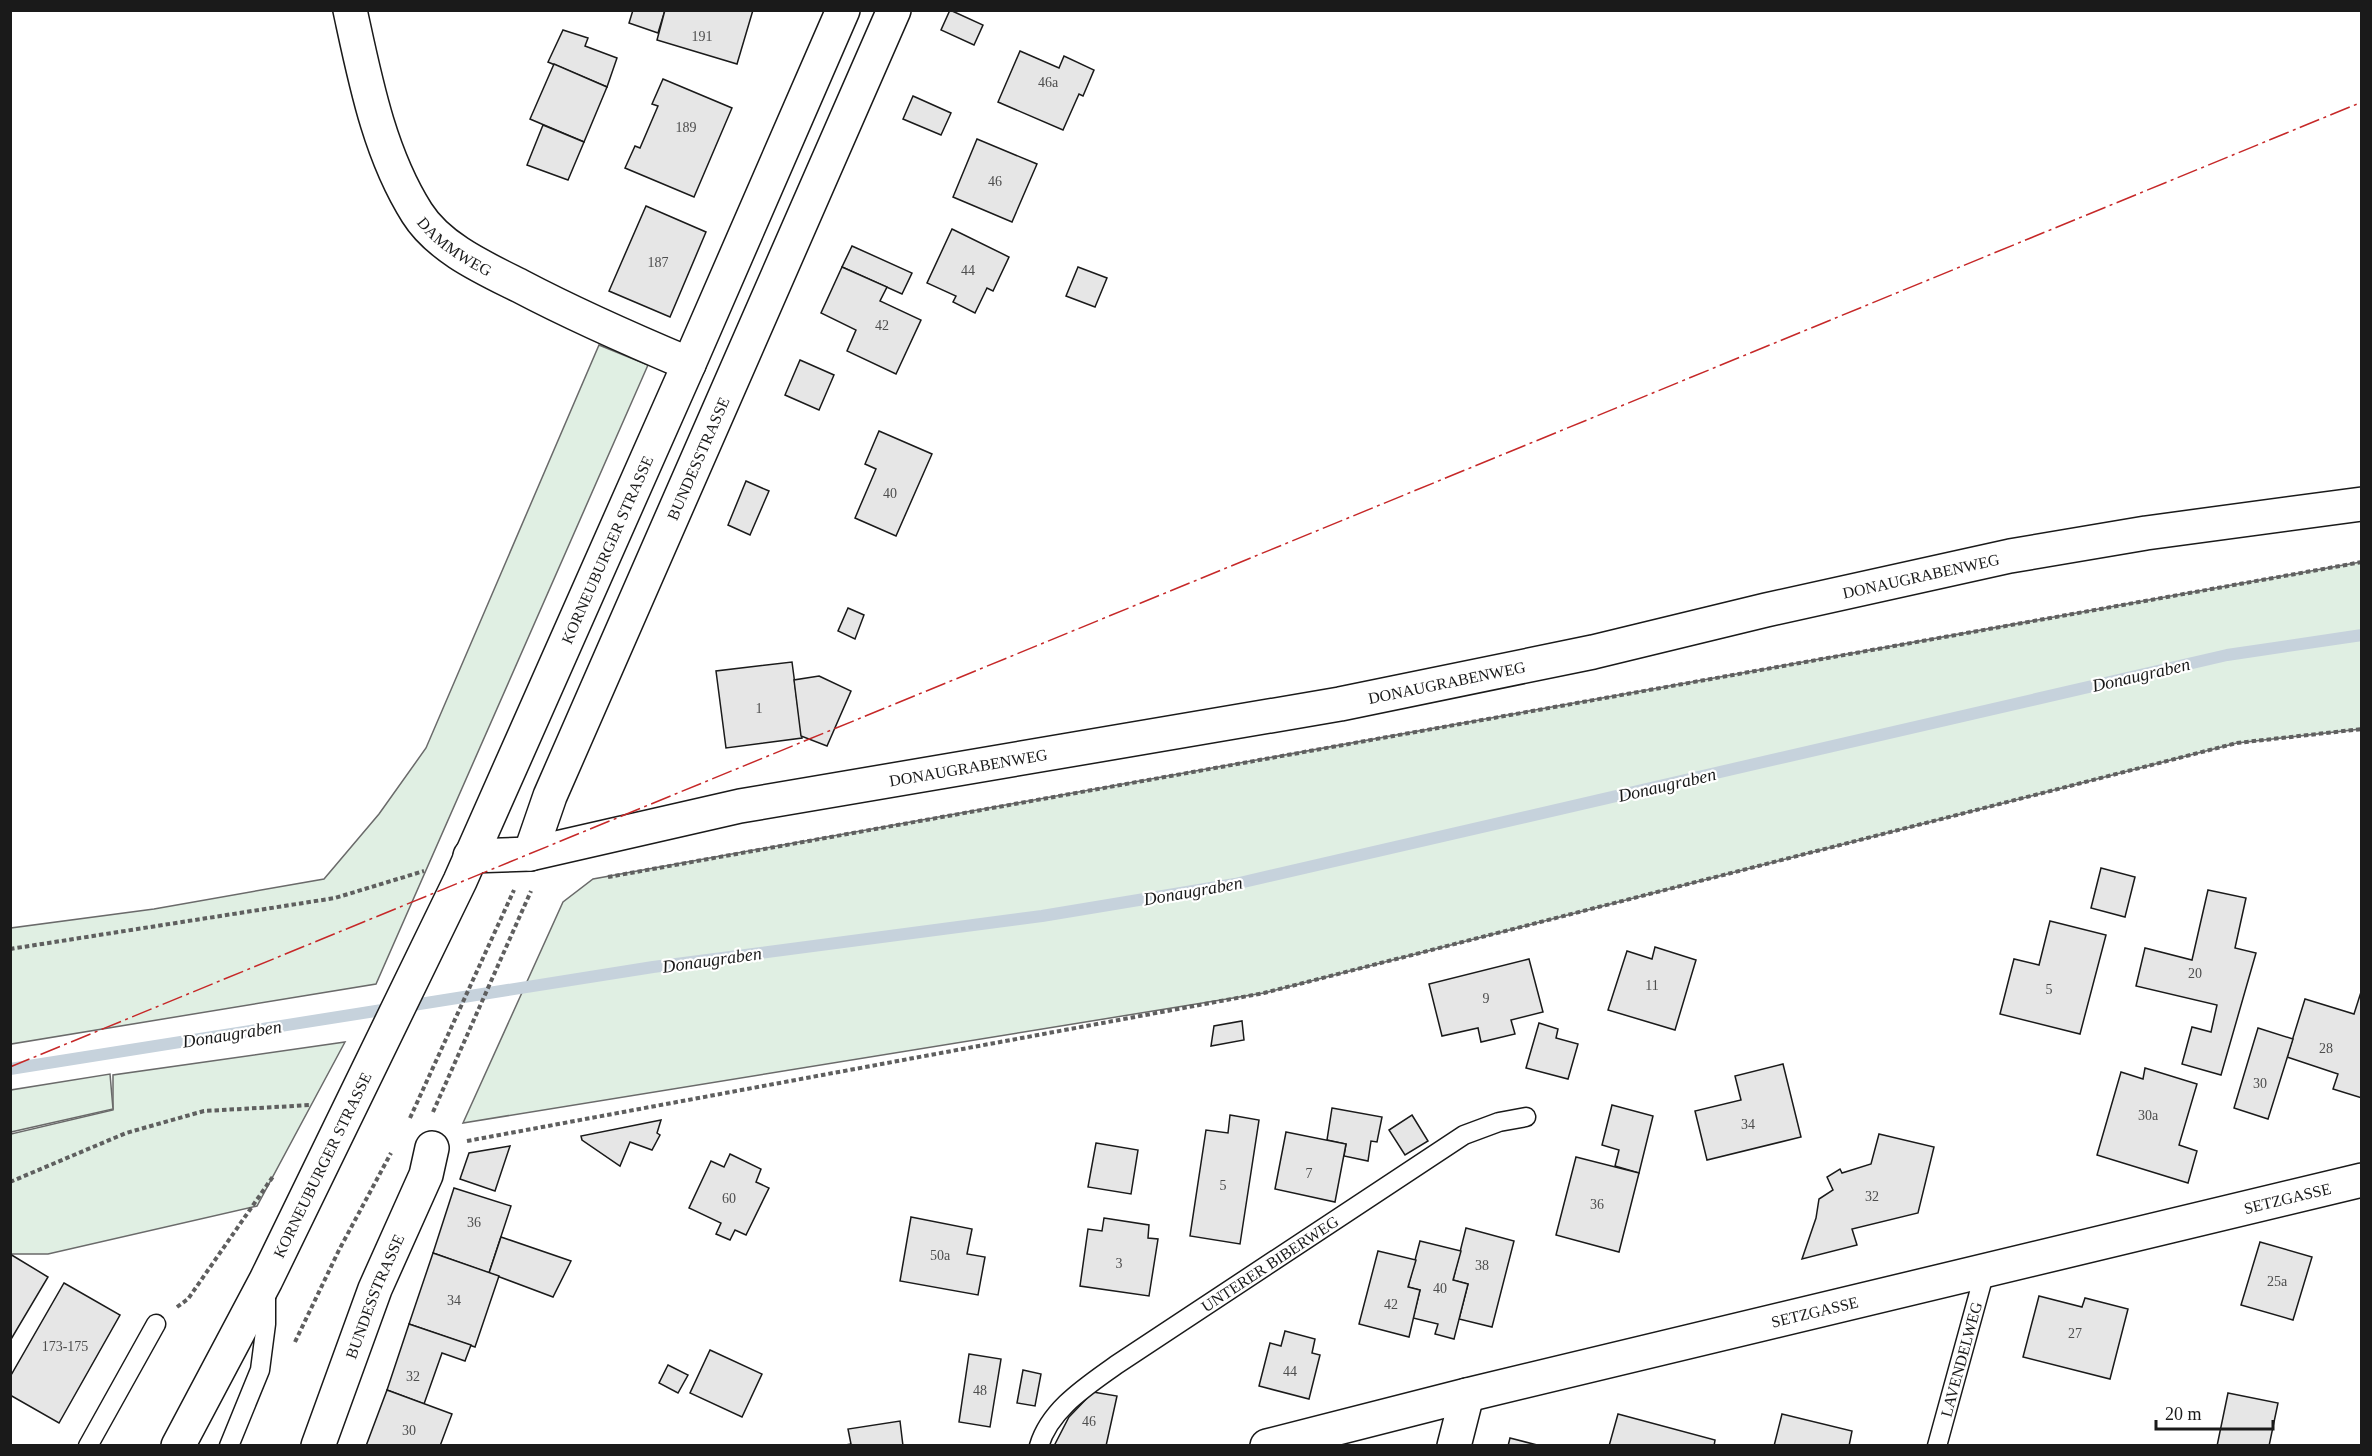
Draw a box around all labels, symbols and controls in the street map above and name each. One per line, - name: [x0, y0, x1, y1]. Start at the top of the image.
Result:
- house number: 191: [692, 29, 713, 44]
- house number: 46a: [1038, 75, 1059, 90]
- house number: 189: [676, 120, 697, 135]
- house number: 46: [988, 174, 1002, 189]
- street label: DAMMWEG: [414, 214, 495, 279]
- house number: 187: [648, 255, 669, 270]
- house number: 44: [961, 263, 975, 278]
- house number: 42: [875, 318, 889, 333]
- street label: BUNDESSTRASSE: [663, 394, 732, 522]
- street label: KORNEUBURGER STRASSE: [558, 453, 656, 646]
- house number: 40: [883, 486, 897, 501]
- street label: DONAUGRABENWEG: [1841, 550, 2001, 601]
- water label: Donaugraben: [2089, 654, 2192, 696]
- street label: DONAUGRABENWEG: [1367, 658, 1527, 707]
- house number: 1: [756, 701, 763, 716]
- street label: DONAUGRABENWEG: [888, 745, 1049, 789]
- water label: Donaugraben: [1615, 764, 1718, 806]
- water label: Donaugraben: [1141, 872, 1244, 910]
- water label: Donaugraben: [660, 943, 763, 977]
- house number: 20: [2188, 966, 2202, 981]
- house number: 11: [1645, 978, 1659, 993]
- house number: 5: [2046, 982, 2053, 997]
- house number: 9: [1483, 991, 1490, 1006]
- water label: Donaugraben: [180, 1016, 283, 1052]
- house number: 28: [2319, 1041, 2333, 1056]
- street label: KORNEUBURGER STRASSE: [270, 1069, 374, 1260]
- house number: 30: [2253, 1076, 2267, 1091]
- house number: 30a: [2138, 1108, 2159, 1123]
- house number: 34: [1741, 1117, 1755, 1132]
- house number: 7: [1306, 1166, 1313, 1181]
- house number: 5: [1220, 1178, 1227, 1193]
- street label: SETZGASSE: [2242, 1179, 2333, 1217]
- house number: 32: [1865, 1189, 1879, 1204]
- house number: 60: [722, 1191, 736, 1206]
- house number: 36: [1590, 1197, 1604, 1212]
- street label: UNTERER BIBERWEG: [1198, 1212, 1342, 1315]
- house number: 36: [467, 1215, 481, 1230]
- street label: BUNDESSTRASSE: [342, 1231, 407, 1361]
- house number: 50a: [930, 1248, 951, 1263]
- house number: 3: [1116, 1256, 1123, 1271]
- house number: 38: [1475, 1258, 1489, 1273]
- house number: 25a: [2267, 1274, 2288, 1289]
- house number: 40: [1433, 1281, 1447, 1296]
- house number: 34: [447, 1293, 461, 1308]
- street label: SETZGASSE: [1769, 1293, 1860, 1330]
- house number: 42: [1384, 1297, 1398, 1312]
- street label: LAVENDELWEG: [1937, 1299, 1985, 1419]
- house number: 27: [2068, 1326, 2082, 1341]
- house number: 173-175: [42, 1339, 88, 1354]
- house number: 44: [1283, 1364, 1297, 1379]
- house number: 32: [406, 1369, 420, 1384]
- house number: 48: [973, 1383, 987, 1398]
- scale bar: [2156, 1393, 2273, 1431]
- text: 20 m: [2165, 1404, 2202, 1424]
- house number: 46: [1082, 1414, 1096, 1429]
- house number: 30: [402, 1423, 416, 1438]

